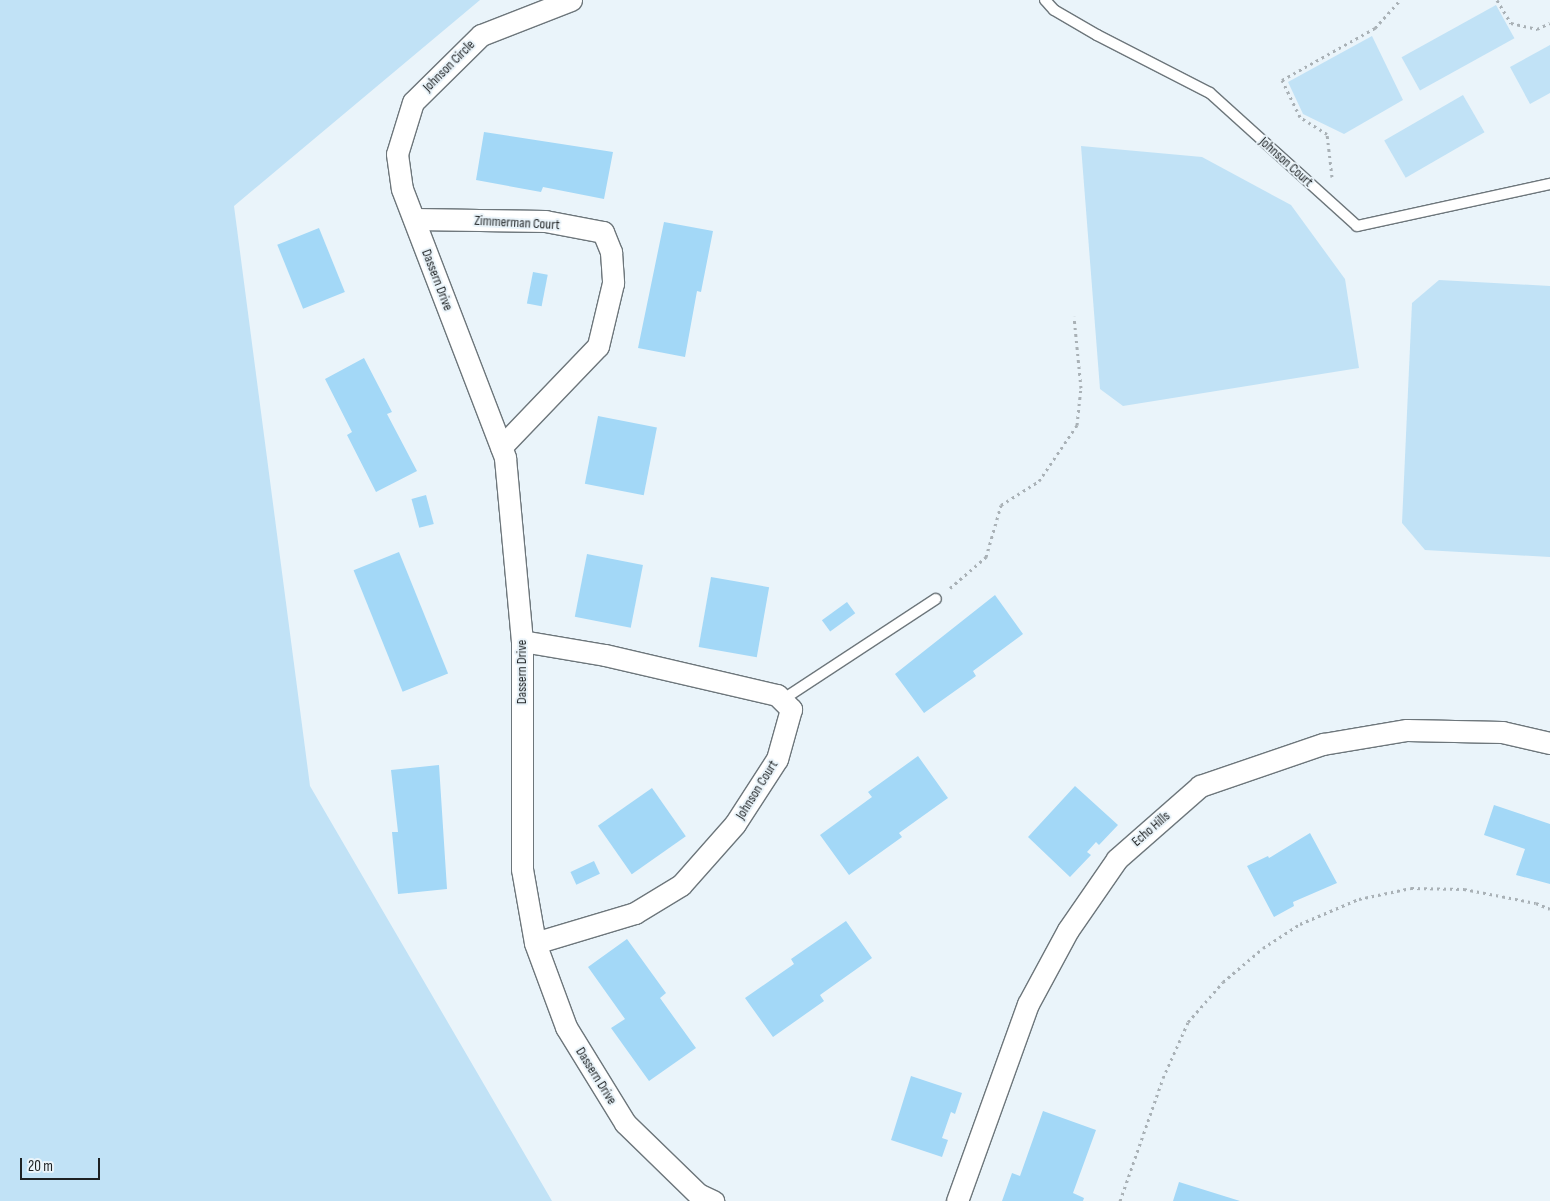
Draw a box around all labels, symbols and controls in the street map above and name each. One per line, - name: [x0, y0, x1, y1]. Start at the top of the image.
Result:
- street label: Johnson Circle: [419, 36, 479, 96]
- street label: Johnson Court: [1256, 134, 1316, 190]
- street label: Zimmerman Court: [474, 212, 560, 234]
- street label: Dassern Drive: [418, 247, 456, 313]
- street label: Dassern Drive: [514, 640, 530, 704]
- street label: Johnson Court: [732, 757, 782, 823]
- street label: Echo Hills: [1128, 808, 1174, 850]
- street label: Dassern Drive: [572, 1044, 620, 1108]
- scale bar: [22, 1148, 102, 1180]
- text: 20 m: [28, 1157, 53, 1176]

